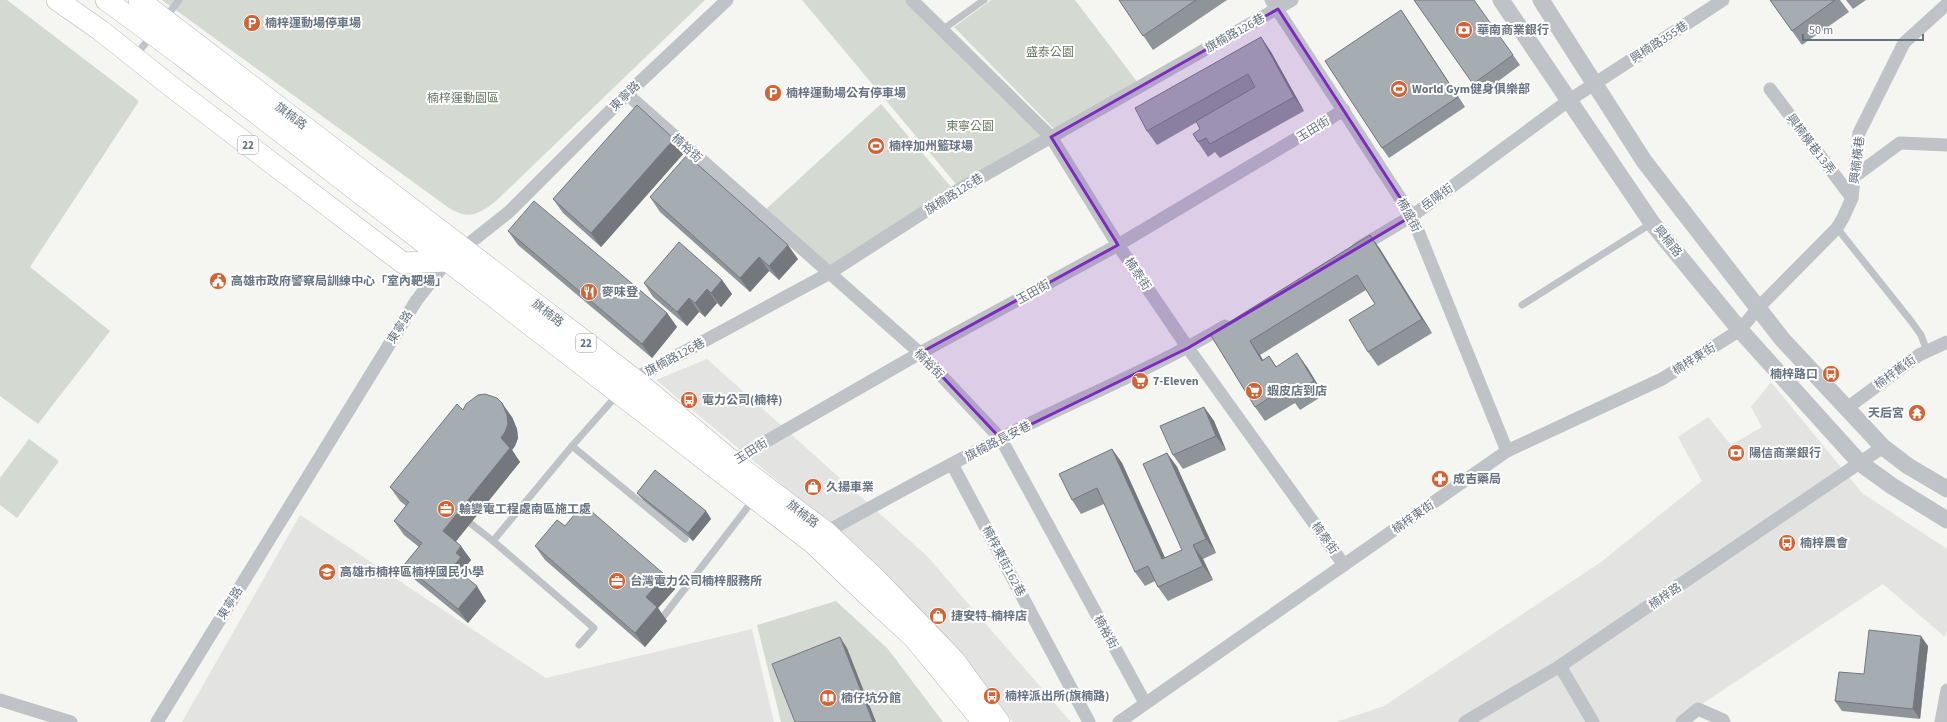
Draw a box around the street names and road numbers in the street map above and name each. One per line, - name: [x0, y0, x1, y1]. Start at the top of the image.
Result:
- street label: 旗楠路126巷: [1202, 10, 1268, 57]
- street label: 興楠路355巷: [1627, 17, 1692, 67]
- street label: 東寧路: [606, 78, 644, 115]
- street label: 旗楠路: [271, 99, 310, 134]
- street label: 興楠橫巷13弄: [1782, 110, 1839, 178]
- street label: 玉田街: [1293, 113, 1333, 146]
- street label: 楠裕街: [668, 130, 706, 167]
- street label: 興楠橫巷: [1846, 135, 1869, 185]
- road number: 22: [238, 136, 258, 154]
- street label: 旗楠路126巷: [922, 170, 987, 219]
- street label: 岳陽街: [1418, 180, 1457, 215]
- street label: 楠盛街: [1393, 195, 1425, 235]
- street label: 興楠路: [1650, 222, 1686, 261]
- street label: 楠泰街: [1120, 255, 1155, 294]
- street label: 玉田街: [1013, 276, 1053, 309]
- street label: 旗楠路: [528, 296, 567, 331]
- street label: 東寧路: [384, 307, 417, 347]
- road number: 22: [576, 334, 596, 352]
- street label: 旗楠路126巷: [642, 334, 708, 380]
- street label: 楠梓東街: [1669, 339, 1719, 379]
- street label: 楠裕街: [910, 346, 947, 383]
- street label: 楠梓舊街: [1871, 351, 1920, 393]
- street label: 旗楠路長安巷: [962, 418, 1034, 465]
- street label: 玉田街: [731, 435, 771, 468]
- street label: 旗楠路: [783, 497, 822, 532]
- street label: 楠梓東街: [1389, 497, 1438, 538]
- street label: 楠泰街: [1307, 519, 1342, 558]
- street label: 楠梓東街162巷: [978, 523, 1029, 600]
- street label: 楠梓路: [1646, 579, 1685, 614]
- street label: 東寧路: [214, 583, 247, 623]
- street label: 楠裕街: [1089, 612, 1122, 652]

